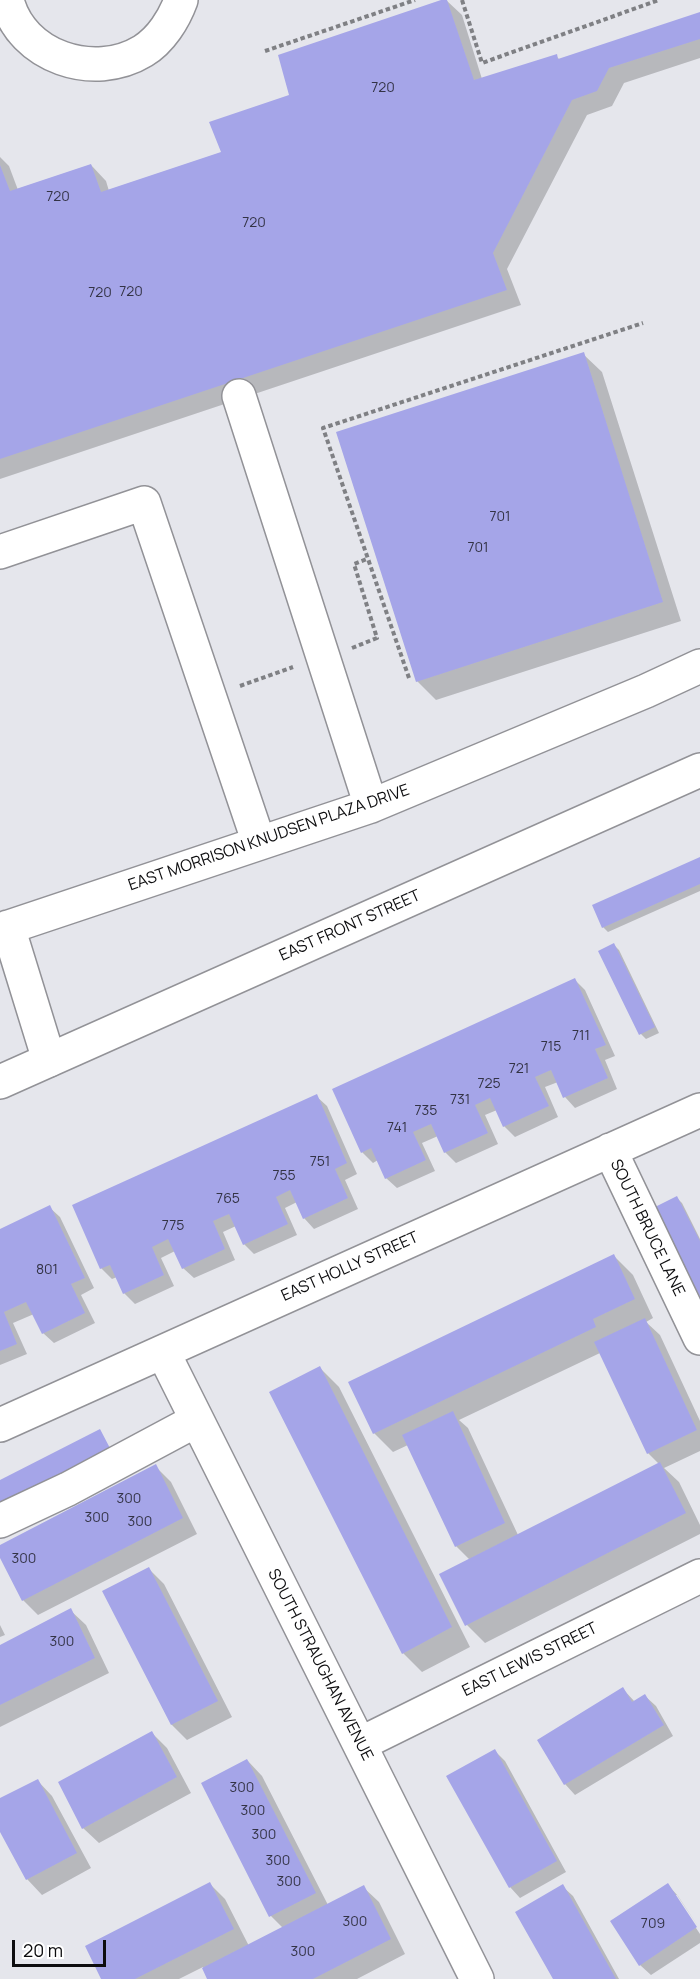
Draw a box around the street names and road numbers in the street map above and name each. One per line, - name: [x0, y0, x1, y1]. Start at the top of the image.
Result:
- street label: EAST MORRISON KNUDSEN PLAZA DRIVE: [126, 781, 412, 895]
- street label: EAST FRONT STREET: [277, 886, 423, 966]
- street label: SOUTH BRUCE LANE: [606, 1157, 688, 1299]
- street label: EAST HOLLY STREET: [278, 1228, 422, 1306]
- street label: SOUTH STRAUGHAN AVENUE: [263, 1566, 377, 1764]
- street label: EAST LEWIS STREET: [459, 1619, 601, 1701]

